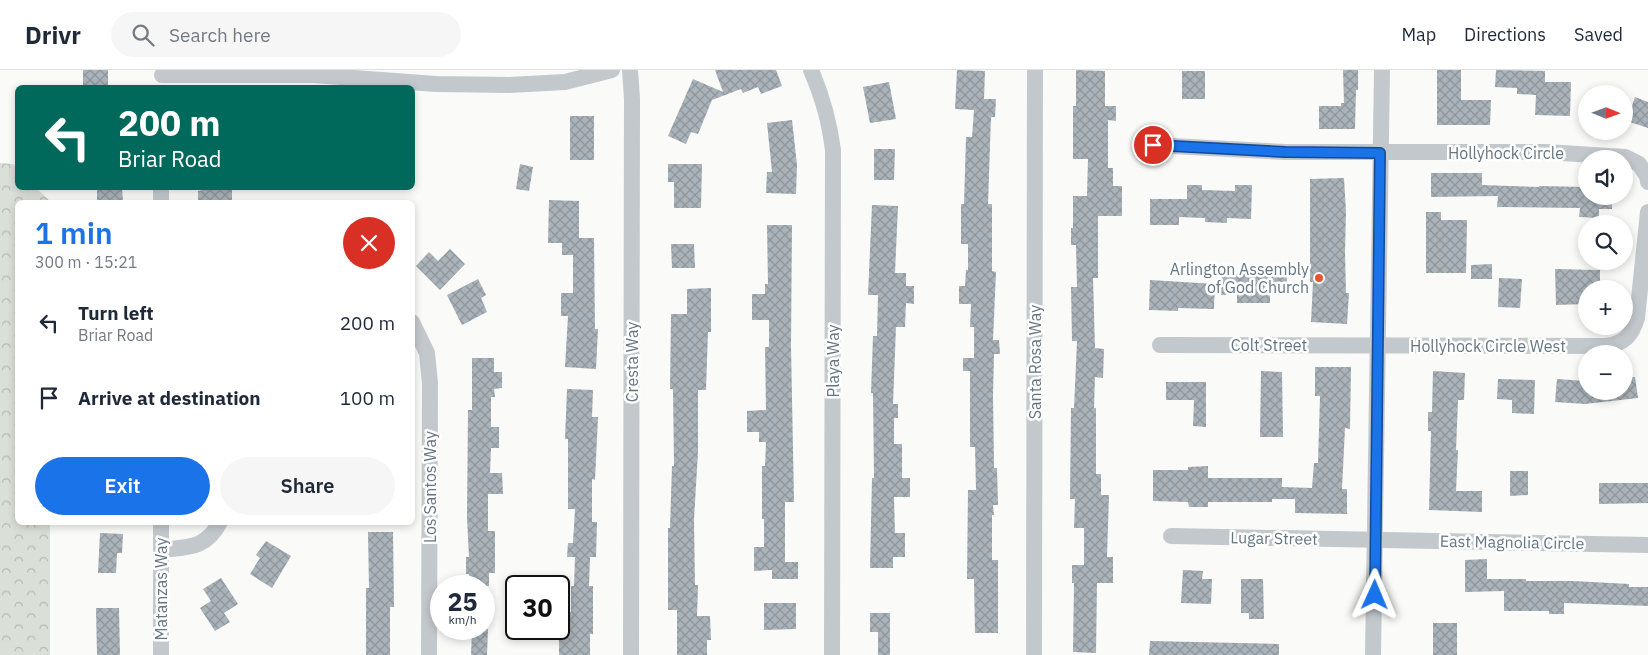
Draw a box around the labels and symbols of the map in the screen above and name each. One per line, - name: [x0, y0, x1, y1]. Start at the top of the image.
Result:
- north arrow: [1578, 85, 1632, 140]
- pin: [1132, 124, 1174, 166]
- street label: Hollyhock Circle: [1448, 143, 1564, 163]
- place label: Arlington Assembly of God Church: [1170, 259, 1309, 297]
- marker: Arlington Assembly of God Church: [1313, 272, 1325, 284]
- street label: Santa Rosa Way: [1025, 305, 1045, 419]
- street label: Cresta Way: [622, 322, 642, 402]
- street label: Playa Way: [823, 324, 843, 398]
- street label: Colt Street: [1231, 335, 1307, 355]
- street label: Hollyhock Circle West: [1410, 336, 1566, 356]
- street label: Los Santos Way: [420, 431, 440, 543]
- street label: Lugar Street: [1230, 527, 1318, 549]
- street label: East Magnolia Circle: [1440, 531, 1585, 553]
- street label: Matanzas Way: [151, 538, 171, 640]
- position arrow: [1348, 568, 1400, 620]
- speed limit sign: 30: [505, 575, 570, 640]

